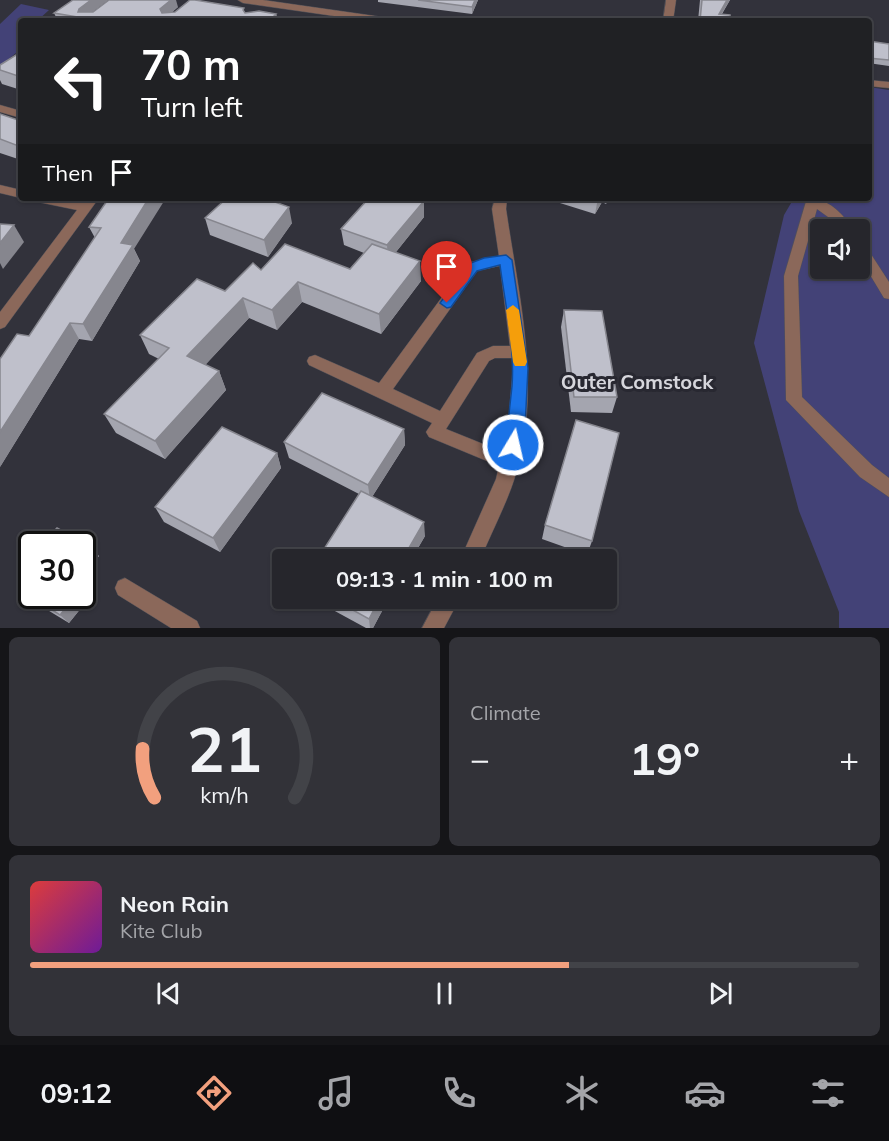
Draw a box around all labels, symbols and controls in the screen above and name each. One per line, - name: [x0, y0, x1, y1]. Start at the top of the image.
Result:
- text: 70 m: [141, 38, 241, 91]
- icon: left: [42, 42, 120, 120]
- text: Turn left: [141, 90, 243, 124]
- icon: arrive: [105, 156, 138, 189]
- text: Then: [42, 159, 93, 187]
- map controls: [810, 219, 870, 279]
- button: sound: [810, 219, 870, 279]
- pin: [421, 241, 472, 303]
- icon: arrive: [430, 250, 463, 283]
- district label: Outer Comstock: [561, 369, 714, 394]
- position arrow: [481, 413, 545, 477]
- speed limit sign: 30: [18, 531, 96, 609]
- text: 09:13 · 1 min · 100 m: [336, 565, 553, 593]
- text: Climate: [470, 700, 541, 725]
- text: 21: [187, 709, 262, 788]
- text: 19°: [629, 730, 700, 786]
- text: −: [470, 738, 490, 779]
- text: +: [839, 738, 859, 779]
- text: km/h: [200, 782, 249, 809]
- text: Neon Rain: [120, 890, 229, 918]
- text: Kite Club: [120, 918, 202, 943]
- icon: previous: [152, 977, 185, 1010]
- icon: pause: [428, 977, 461, 1010]
- icon: next: [704, 977, 737, 1010]
- icon: directions: [193, 1072, 235, 1114]
- icon: music: [315, 1072, 357, 1114]
- icon: phone: [438, 1072, 480, 1114]
- icon: climate: [561, 1072, 603, 1114]
- icon: car: [684, 1072, 726, 1114]
- icon: filters: [807, 1072, 849, 1114]
- text: 09:12: [40, 1076, 112, 1110]

